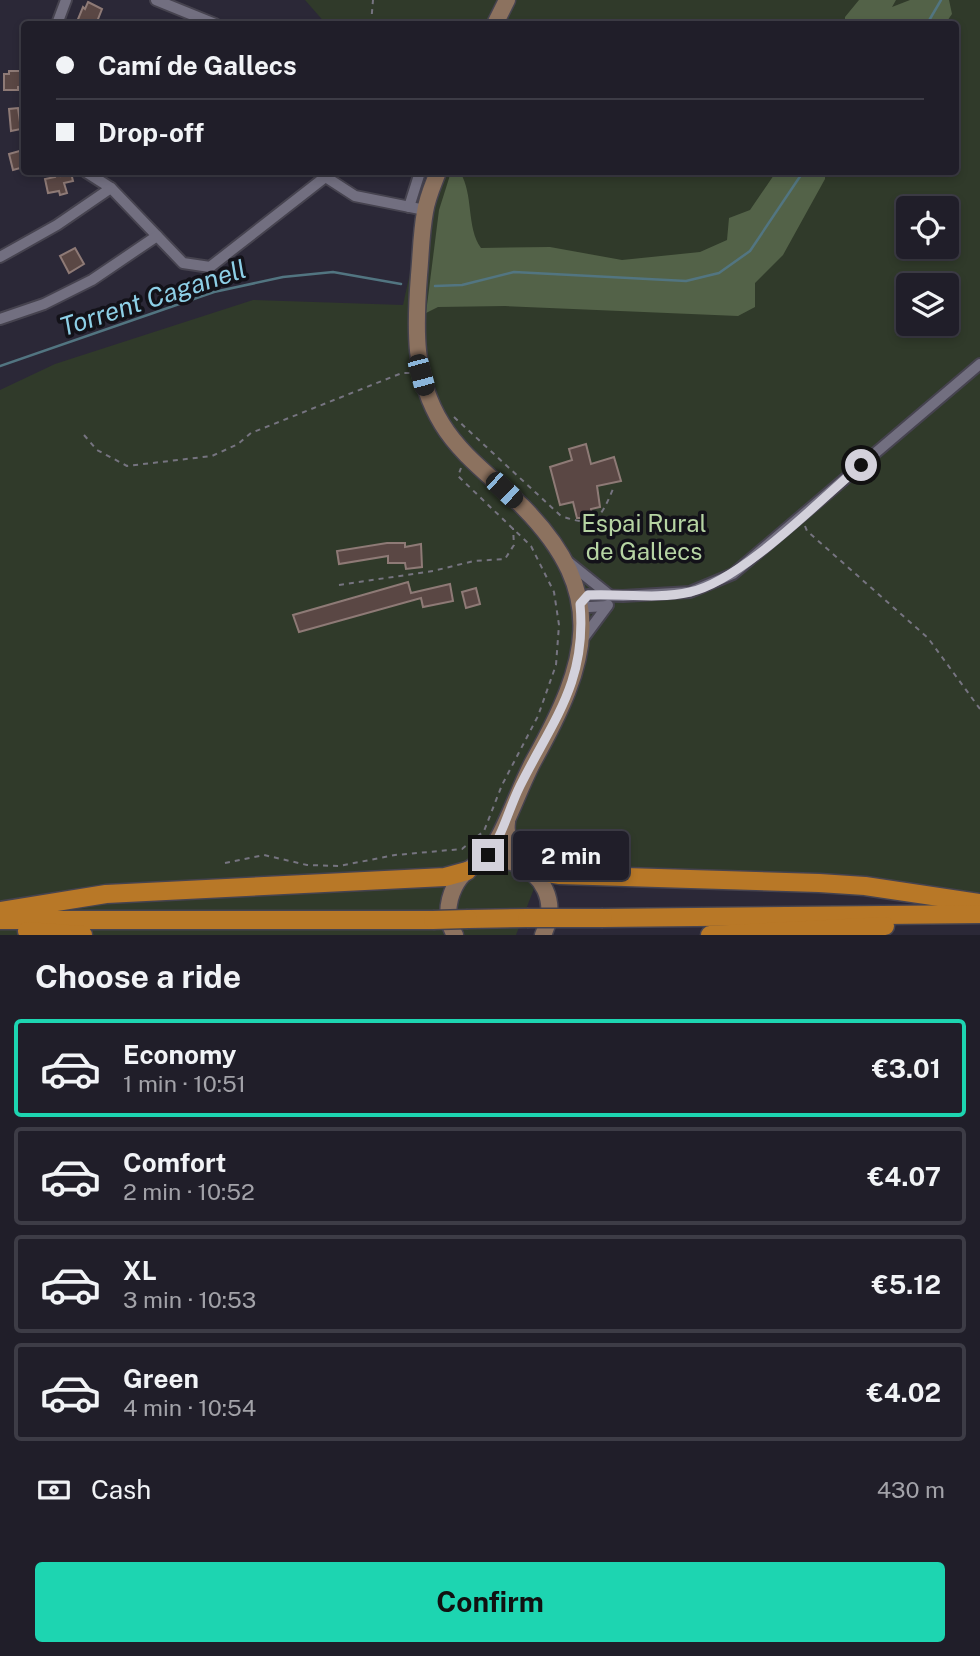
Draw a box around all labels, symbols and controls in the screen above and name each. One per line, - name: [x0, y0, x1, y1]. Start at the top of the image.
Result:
- text: Camí de Gallecs: [98, 50, 297, 81]
- text: Drop-off: [98, 117, 204, 148]
- map controls: [896, 196, 959, 336]
- button: locate: [896, 196, 959, 259]
- water label: Torrent Caganell: [56, 253, 250, 342]
- button: layers: [896, 273, 959, 336]
- car: [406, 352, 437, 398]
- route start: [845, 449, 877, 481]
- car: [482, 468, 527, 512]
- park label: Espai Rural de Gallecs: [581, 509, 707, 565]
- callout: 2 min: [512, 830, 628, 880]
- route end: [472, 839, 504, 871]
- text: 2 min: [541, 842, 601, 869]
- text: Choose a ride: [35, 958, 241, 995]
- icon: car: [39, 1037, 102, 1100]
- text: Economy: [123, 1039, 236, 1070]
- text: €3.01: [872, 1053, 941, 1084]
- text: 1 min · 10:51: [123, 1070, 246, 1097]
- icon: car: [39, 1145, 102, 1208]
- text: Comfort: [123, 1147, 226, 1178]
- text: €4.07: [867, 1161, 941, 1192]
- text: 2 min · 10:52: [123, 1178, 255, 1205]
- icon: car: [39, 1253, 102, 1316]
- text: XL: [123, 1255, 157, 1286]
- text: €5.12: [872, 1269, 941, 1300]
- text: 3 min · 10:53: [123, 1286, 256, 1313]
- icon: car: [39, 1361, 102, 1424]
- text: Green: [123, 1363, 199, 1394]
- text: €4.02: [867, 1377, 941, 1408]
- text: 4 min · 10:54: [123, 1394, 256, 1421]
- icon: cash: [35, 1471, 73, 1509]
- text: Cash: [91, 1474, 151, 1505]
- text: 430 m: [877, 1476, 945, 1503]
- button: Confirm: [35, 1562, 945, 1642]

